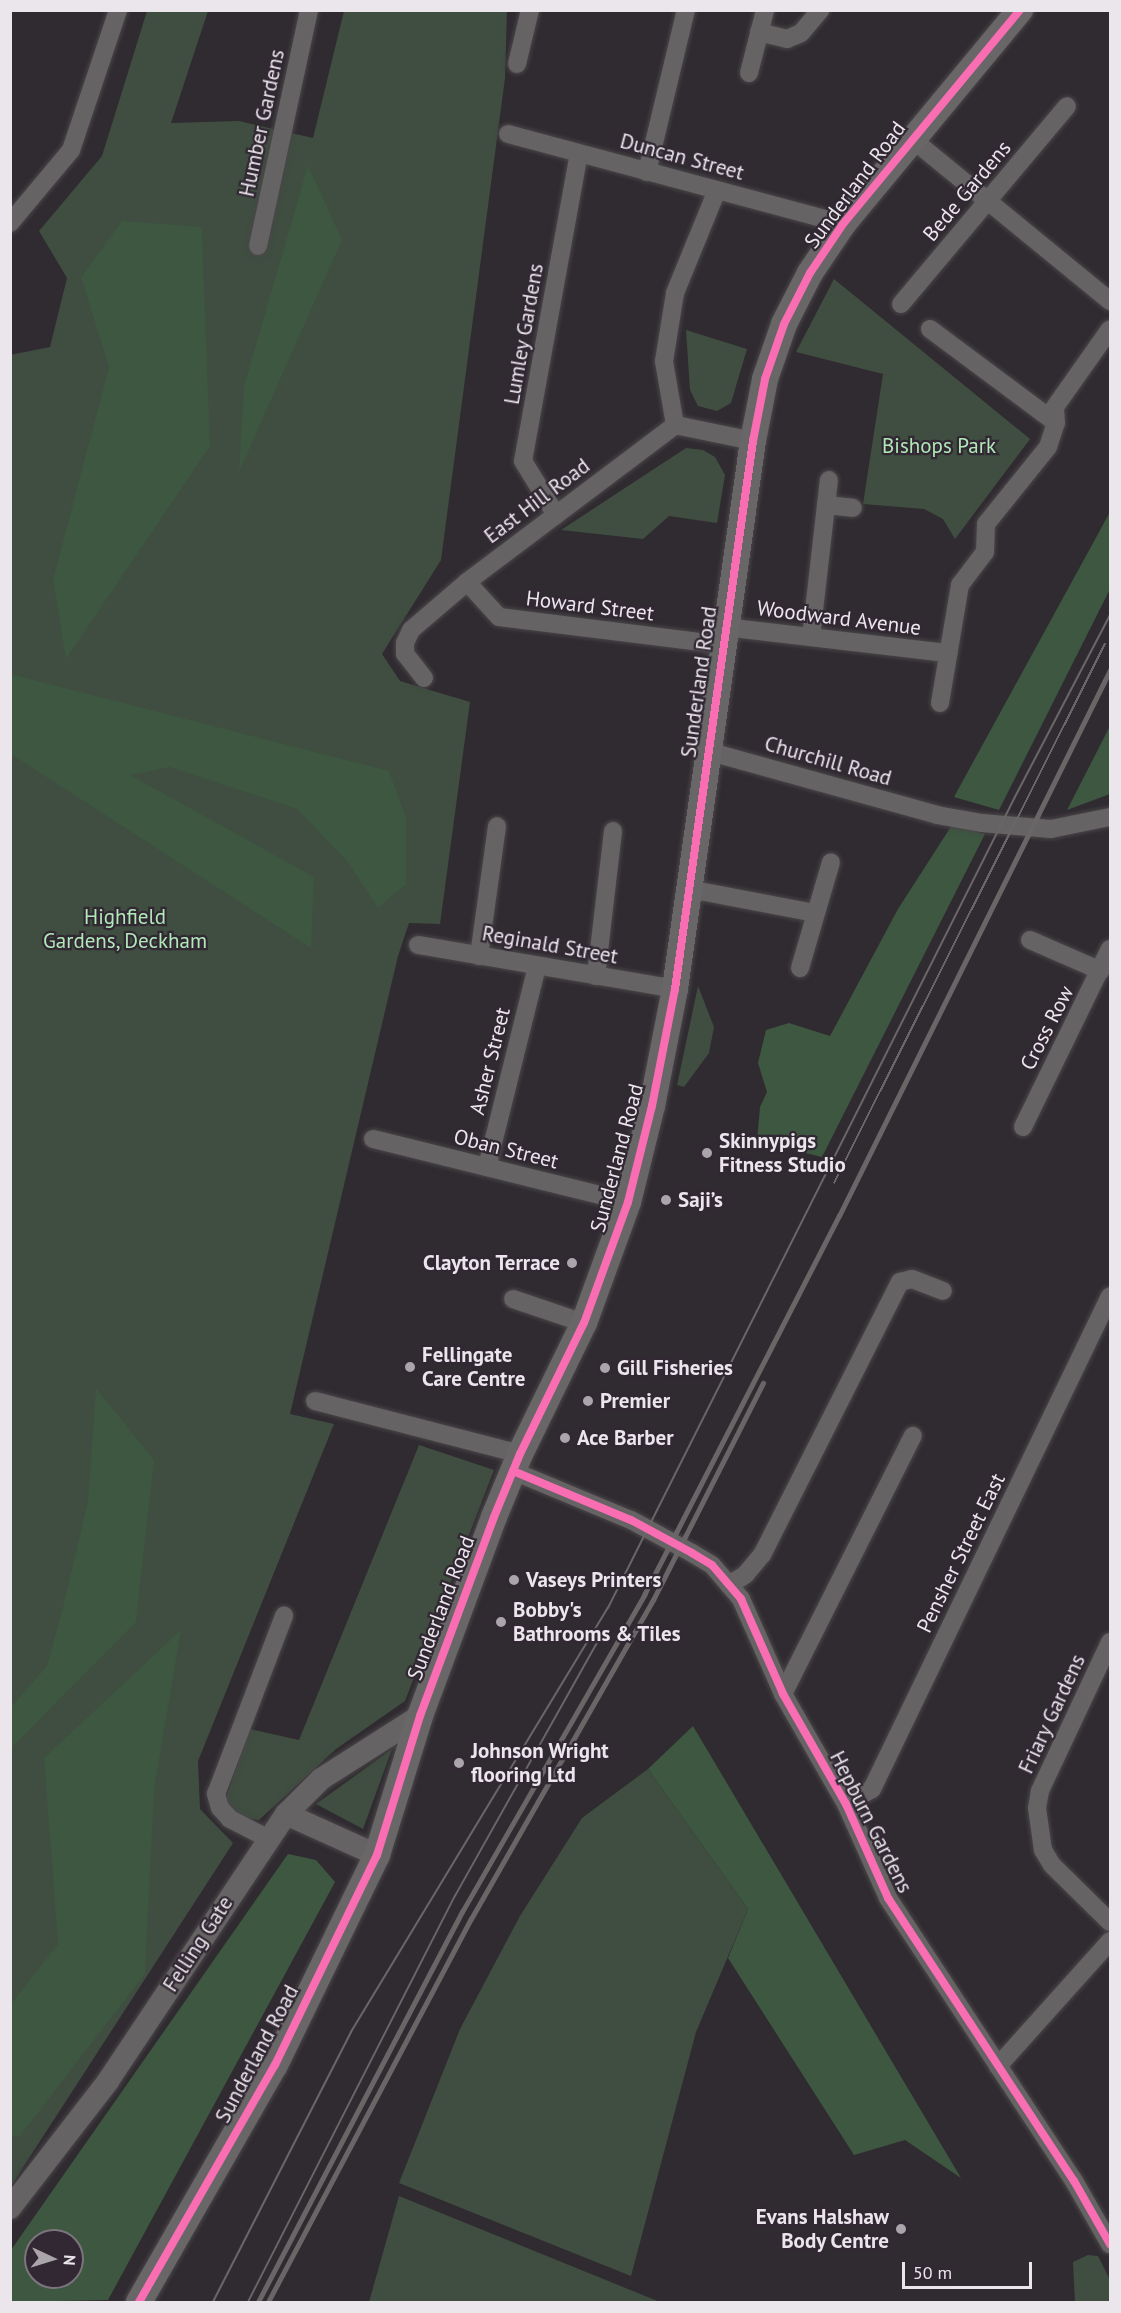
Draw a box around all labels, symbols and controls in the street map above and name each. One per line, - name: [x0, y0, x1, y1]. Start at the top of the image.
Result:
- street label: Humber Gardens: [234, 47, 290, 199]
- street label: Sunderland Road: [799, 117, 911, 253]
- street label: Duncan Street: [617, 128, 747, 186]
- street label: Bede Gardens: [918, 136, 1016, 246]
- street label: Lumley Gardens: [499, 261, 549, 407]
- park label: Bishops Park: [882, 433, 996, 459]
- street label: East Hill Road: [479, 453, 595, 549]
- street label: Howard Street: [525, 586, 655, 626]
- street label: Woodward Avenue: [755, 595, 923, 641]
- street label: Sunderland Road: [676, 605, 722, 759]
- street label: Churchill Road: [762, 731, 894, 791]
- park label: Highfield Gardens, Deckham: [42, 904, 208, 954]
- street label: Reginald Street: [480, 921, 620, 969]
- street label: Cross Row: [1015, 982, 1079, 1074]
- street label: Asher Street: [465, 1005, 515, 1117]
- street label: Sunderland Road: [585, 1081, 649, 1235]
- street label: Oban Street: [451, 1124, 561, 1174]
- place label: Skinnypigs Fitness Studio: [719, 1128, 846, 1178]
- marker: Skinnypigs Fitness Studio: [700, 1146, 714, 1160]
- place label: Saji’s: [678, 1187, 723, 1213]
- marker: Saji’s: [659, 1193, 673, 1207]
- place label: Clayton Terrace: [422, 1250, 560, 1276]
- marker: Clayton Terrace: [565, 1256, 579, 1270]
- place label: Fellingate Care Centre: [422, 1342, 526, 1392]
- place label: Gill Fisheries: [617, 1355, 733, 1381]
- marker: Fellingate Care Centre: [403, 1360, 417, 1374]
- marker: Gill Fisheries: [598, 1361, 612, 1375]
- place label: Premier: [600, 1388, 670, 1414]
- marker: Premier: [581, 1394, 595, 1408]
- place label: Ace Barber: [577, 1425, 674, 1451]
- marker: Ace Barber: [558, 1431, 572, 1445]
- street label: Pensher Street East: [912, 1469, 1010, 1637]
- street label: Sunderland Road: [402, 1532, 480, 1684]
- place label: Vaseys Printers: [526, 1567, 661, 1593]
- marker: Vaseys Printers: [507, 1573, 521, 1587]
- place label: Bobby's Bathrooms & Tiles: [513, 1597, 681, 1647]
- marker: Bobby's Bathrooms & Tiles: [494, 1615, 508, 1629]
- street label: Friary Gardens: [1013, 1650, 1091, 1778]
- place label: Johnson Wright flooring Ltd: [471, 1738, 609, 1788]
- street label: Hepburn Gardens: [824, 1747, 918, 1897]
- marker: Johnson Wright flooring Ltd: [452, 1756, 466, 1770]
- street label: Felling Gate: [158, 1892, 238, 1996]
- street label: Sunderland Road: [210, 1981, 304, 2127]
- place label: Evans Halshaw Body Centre: [756, 2204, 889, 2254]
- marker: Evans Halshaw Body Centre: [894, 2222, 908, 2236]
- north arrow: [24, 2229, 84, 2289]
- scale bar: [905, 2250, 1036, 2288]
- text: N: [60, 2254, 80, 2266]
- text: 50 m: [913, 2261, 952, 2284]

